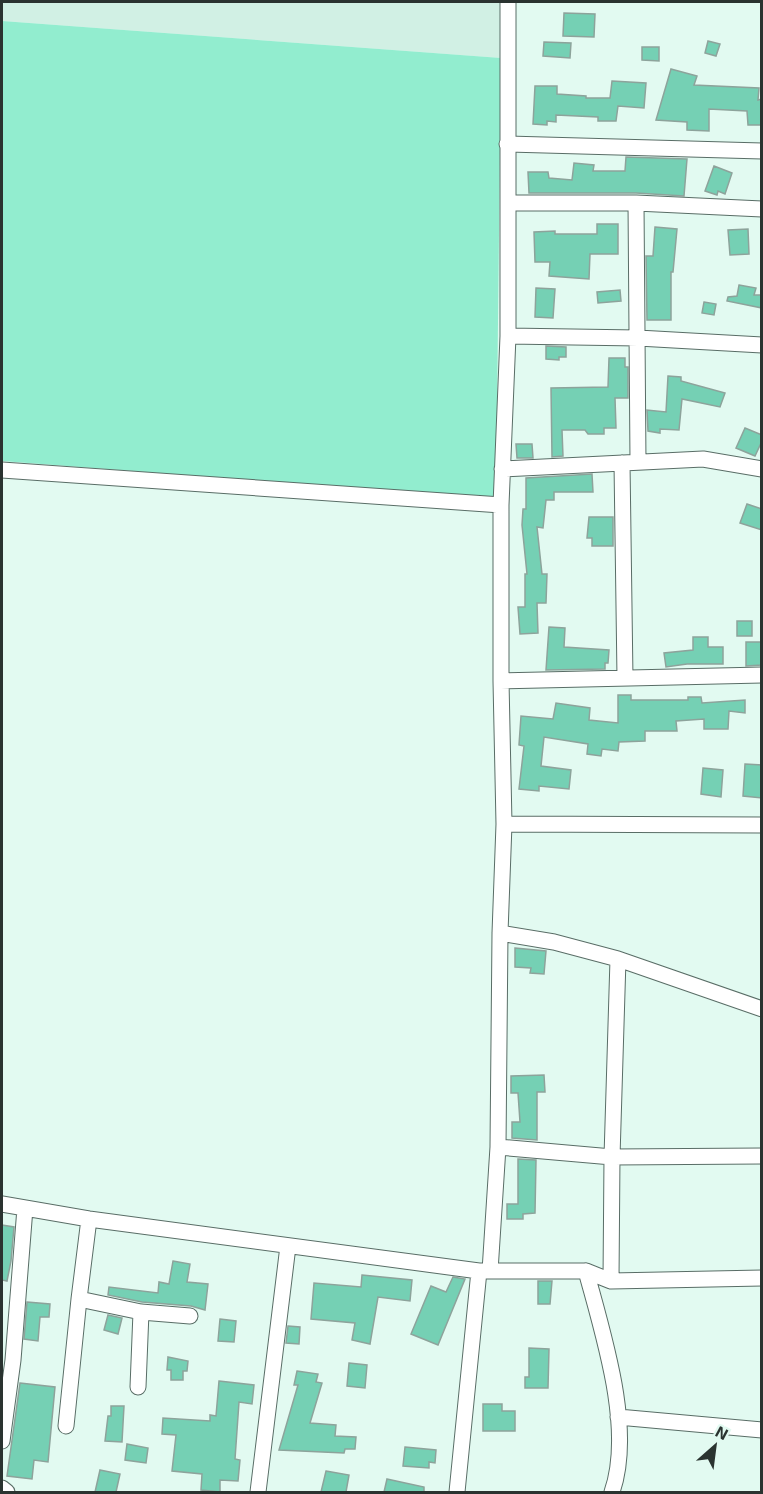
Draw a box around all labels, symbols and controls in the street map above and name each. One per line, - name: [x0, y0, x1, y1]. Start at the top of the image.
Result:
- north arrow: [685, 1416, 745, 1476]
- text: N: [713, 1421, 732, 1443]

